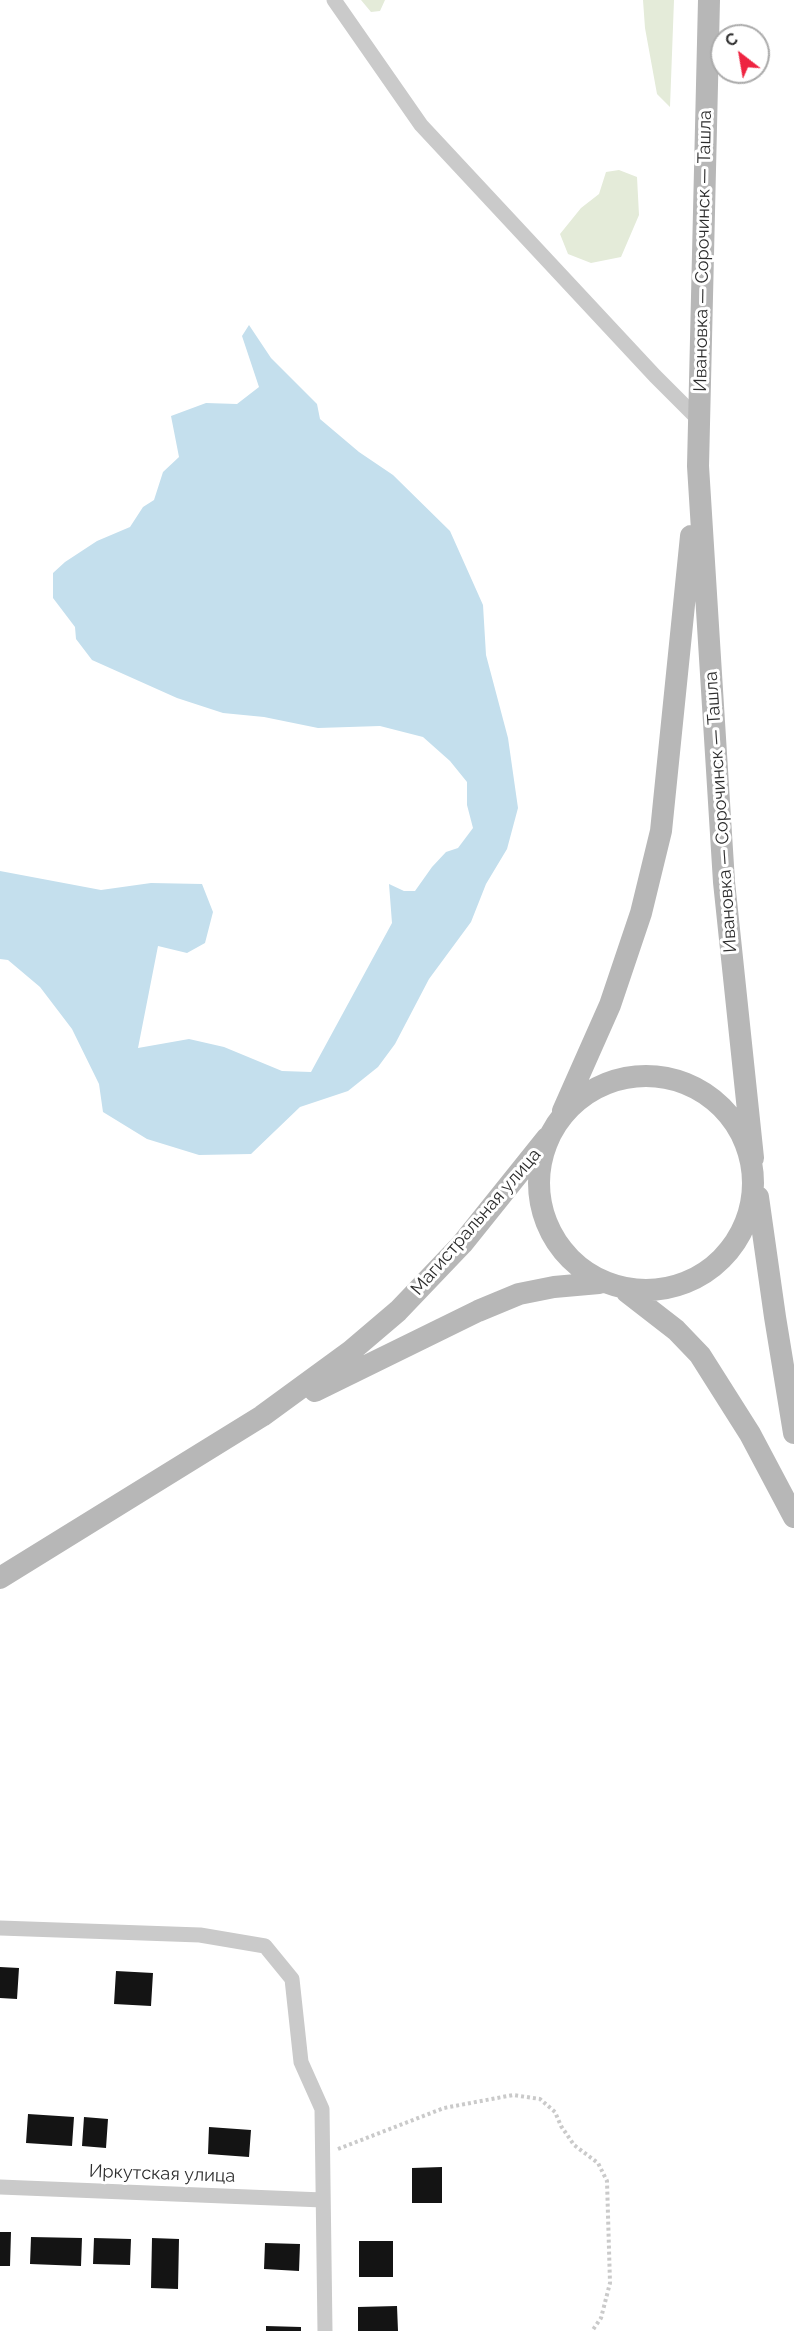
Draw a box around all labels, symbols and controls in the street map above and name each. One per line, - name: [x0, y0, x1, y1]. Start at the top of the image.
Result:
- north arrow: [710, 24, 770, 84]
- text: С: [722, 29, 741, 51]
- street label: Ивановка — Сорочинск — Ташла: [690, 110, 716, 392]
- street label: Ивановка — Сорочинск — Ташла: [700, 671, 742, 953]
- street label: Магистральная улица: [406, 1144, 546, 1300]
- street label: Иркутская улица: [88, 2161, 236, 2187]

